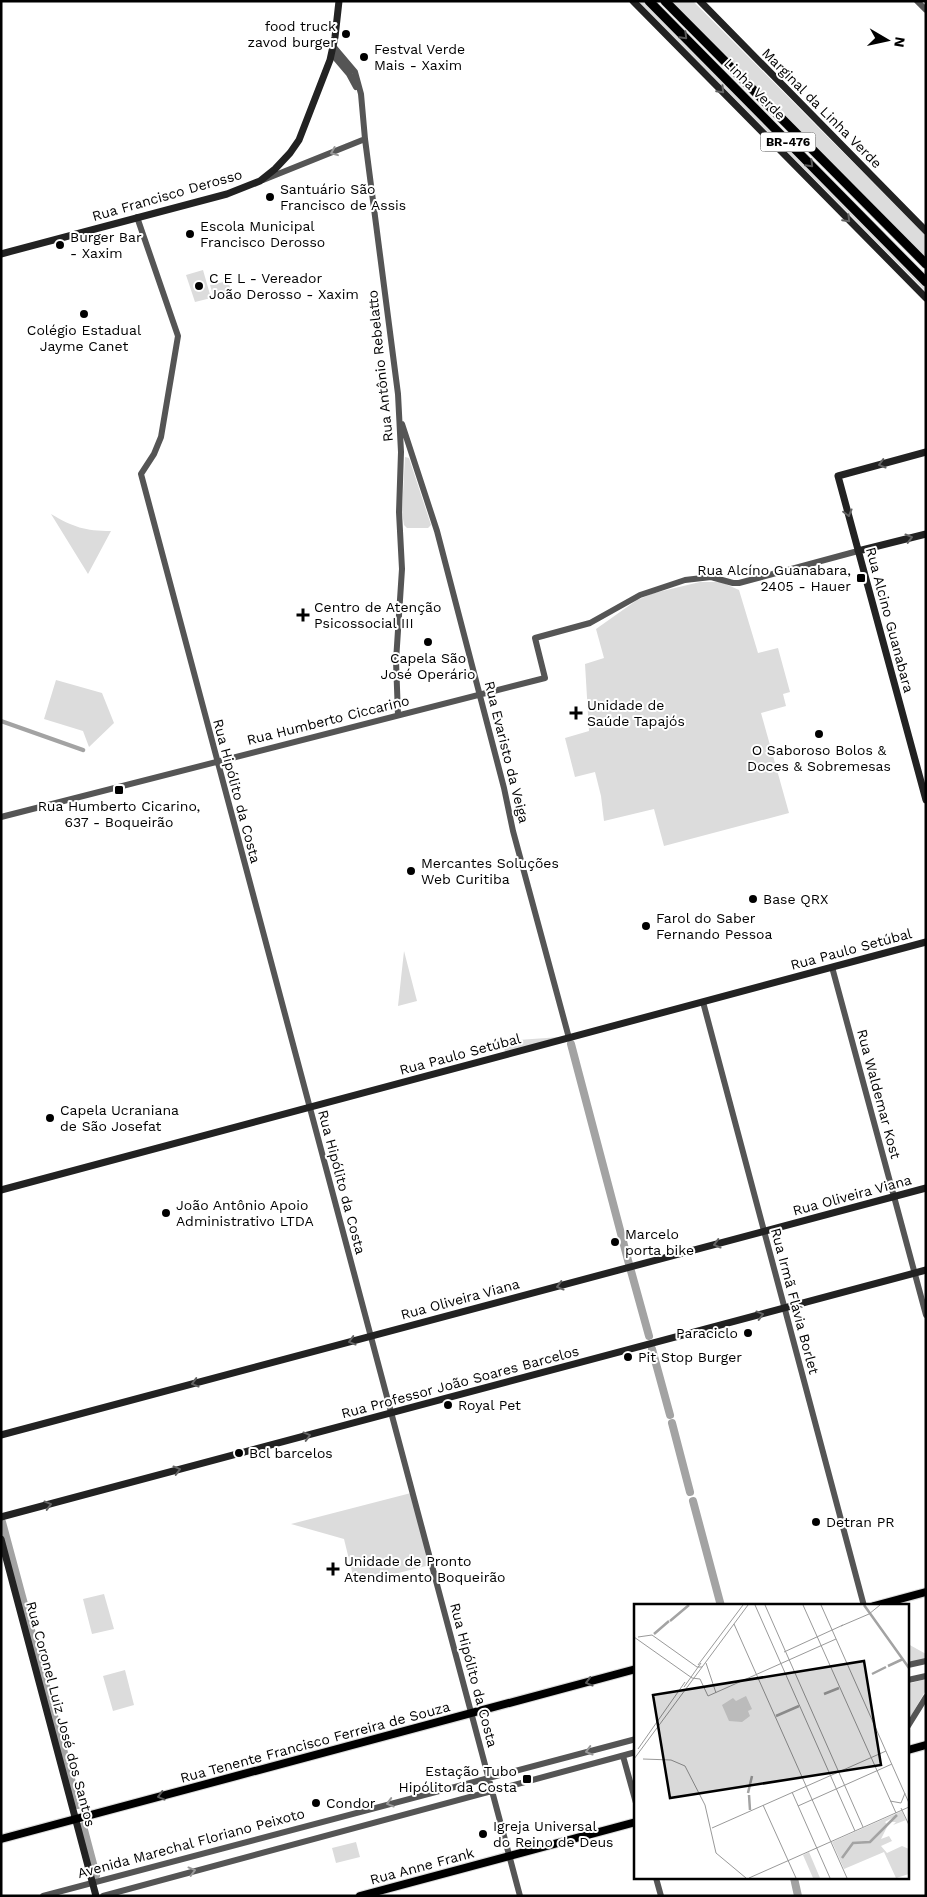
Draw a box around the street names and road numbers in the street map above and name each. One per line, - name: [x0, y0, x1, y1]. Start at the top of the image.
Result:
- street label: Marginal da Linha Verde: [759, 45, 885, 171]
- street label: Linha Verde: [721, 55, 789, 123]
- road number: BR-476: [760, 132, 816, 152]
- street label: Rua Francisco Derosso: [90, 166, 244, 224]
- street label: Rua Antônio Rebelatto: [364, 289, 396, 443]
- street label: Rua Alcino Guanabara: [863, 546, 917, 695]
- street label: Rua Evaristo da Veiga: [482, 679, 532, 825]
- street label: Rua Humberto Ciccarino: [245, 692, 411, 748]
- street label: Rua Hipólito da Costa: [210, 717, 264, 865]
- street label: Rua Paulo Setúbal: [789, 925, 914, 973]
- street label: Rua Waldemar Kost: [854, 1027, 904, 1161]
- street label: Rua Paulo Setúbal: [398, 1030, 523, 1078]
- street label: Rua Hipólito da Costa: [315, 1108, 369, 1256]
- street label: Rua Oliveira Viana: [791, 1171, 913, 1219]
- street label: Rua Irmã Flávia Borlet: [768, 1226, 822, 1376]
- street label: Rua Oliveira Viana: [399, 1275, 521, 1323]
- street label: Rua Professor João Soares Barcelos: [339, 1342, 581, 1422]
- street label: Rua Coronel Luiz José dos Santos: [23, 1600, 99, 1828]
- street label: Rua Hipólito da Costa: [447, 1601, 501, 1749]
- street label: Rua Tenente Francisco Ferreira de Souza: [178, 1698, 452, 1786]
- street label: Avenida Marechal Floriano Peixoto: [76, 1805, 306, 1881]
- street label: Rua Anne Frank: [368, 1844, 476, 1888]

